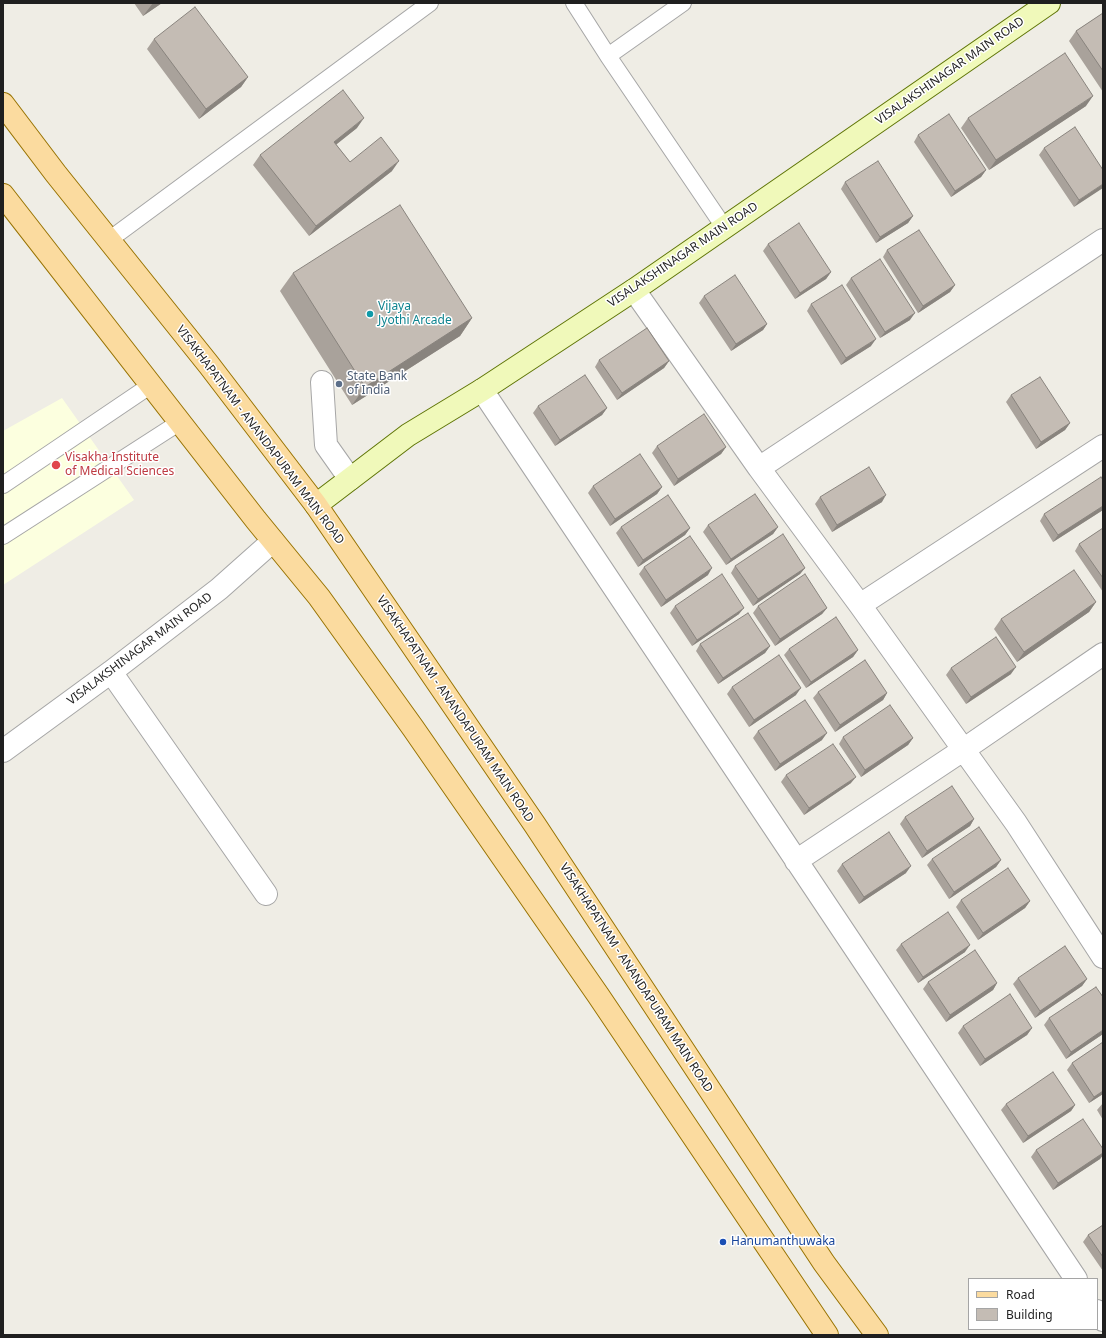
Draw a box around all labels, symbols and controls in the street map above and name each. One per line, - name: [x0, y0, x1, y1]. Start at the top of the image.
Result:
- street label: VISALAKSHINAGAR MAIN ROAD: [873, 14, 1027, 128]
- street label: VISALAKSHINAGAR MAIN ROAD: [605, 199, 761, 311]
- place label: Vijaya Jyothi Arcade: [378, 300, 452, 328]
- marker: Vijaya Jyothi Arcade: [365, 309, 375, 319]
- street label: VISAKHAPATNAM - ANANDAPURAM MAIN ROAD: [173, 323, 347, 547]
- place label: State Bank of India: [347, 370, 407, 398]
- marker: State Bank of India: [334, 379, 344, 389]
- place label: Visakha Institute of Medical Sciences: [65, 451, 174, 479]
- marker: Visakha Institute of Medical Sciences: [50, 459, 62, 471]
- street label: VISALAKSHINAGAR MAIN ROAD: [65, 590, 215, 708]
- street label: VISAKHAPATNAM - ANANDAPURAM MAIN ROAD: [373, 593, 537, 825]
- street label: VISAKHAPATNAM - ANANDAPURAM MAIN ROAD: [556, 861, 716, 1095]
- place label: Hanumanthuwaka: [731, 1235, 835, 1249]
- marker: Hanumanthuwaka: [718, 1237, 728, 1247]
- legend: [968, 1278, 1098, 1330]
- text: Road: [1006, 1286, 1035, 1303]
- text: Building: [1006, 1306, 1053, 1323]

